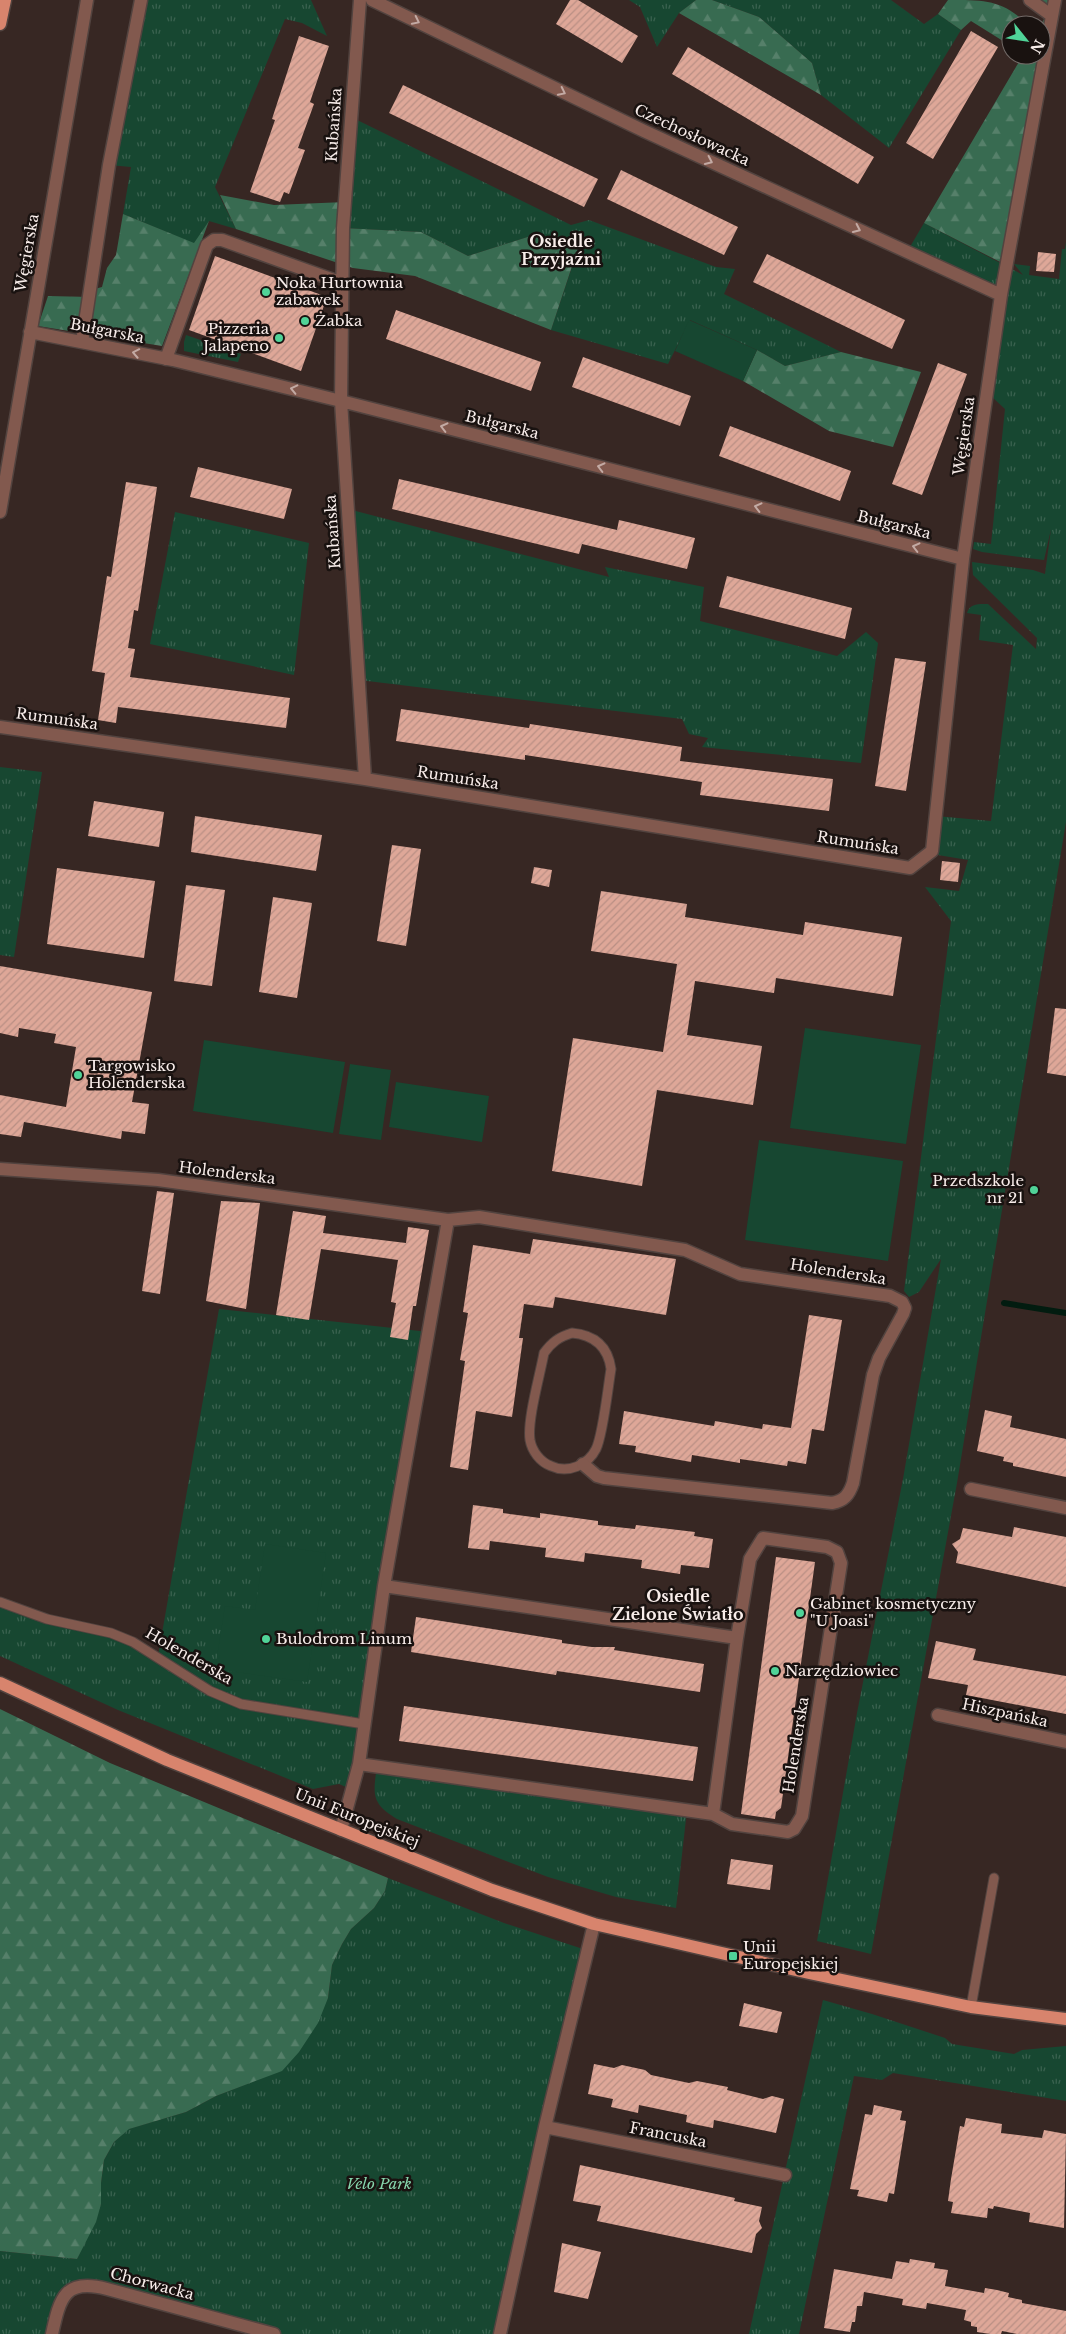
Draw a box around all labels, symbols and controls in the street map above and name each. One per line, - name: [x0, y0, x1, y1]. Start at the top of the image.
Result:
- one-way arrow: [411, 15, 420, 25]
- north arrow: [1001, 15, 1051, 65]
- text: N: [1026, 36, 1048, 57]
- one-way arrow: [557, 86, 566, 96]
- street label: Kubańska: [321, 87, 346, 163]
- street label: Czechosłowacka: [632, 100, 753, 170]
- one-way arrow: [704, 155, 713, 166]
- street label: Węgierska: [10, 212, 43, 295]
- one-way arrow: [852, 223, 861, 233]
- district label: Osiedle Przyjaźni: [521, 231, 601, 269]
- place label: Noka Hurtownia zabawek: [276, 273, 404, 309]
- marker: Noka Hurtownia zabawek: [260, 286, 272, 298]
- place label: Żabka: [315, 311, 363, 330]
- street label: Bułgarska: [68, 314, 146, 347]
- marker: Żabka: [299, 315, 311, 327]
- place label: Pizzeria Jalapeno: [201, 319, 270, 355]
- marker: Pizzeria Jalapeno: [273, 332, 285, 344]
- one-way arrow: [131, 348, 140, 359]
- one-way arrow: [290, 384, 299, 395]
- street label: Węgierska: [948, 395, 979, 478]
- street label: Bułgarska: [463, 406, 542, 443]
- one-way arrow: [439, 422, 448, 433]
- one-way arrow: [597, 462, 605, 473]
- street label: Kubańska: [320, 494, 345, 570]
- one-way arrow: [754, 502, 763, 513]
- street label: Bułgarska: [855, 506, 934, 543]
- one-way arrow: [911, 542, 920, 553]
- street label: Rumuńska: [15, 703, 100, 734]
- street label: Rumuńska: [416, 762, 501, 793]
- street label: Rumuńska: [816, 827, 901, 858]
- place label: Targowisko Holenderska: [88, 1056, 186, 1092]
- marker: Targowisko Holenderska: [72, 1069, 84, 1081]
- street label: Holenderska: [178, 1157, 277, 1188]
- place label: Przedszkole nr 21: [932, 1171, 1024, 1207]
- marker: Przedszkole nr 21: [1028, 1184, 1040, 1196]
- street label: Holenderska: [789, 1255, 888, 1289]
- district label: Osiedle Zielone Światło: [612, 1586, 744, 1624]
- place label: Gabinet kosmetyczny "U Joasi": [810, 1594, 977, 1630]
- marker: Gabinet kosmetyczny "U Joasi": [794, 1607, 806, 1619]
- street label: Holenderska: [142, 1623, 237, 1688]
- place label: Bulodrom Linum: [276, 1629, 412, 1648]
- marker: Bulodrom Linum: [260, 1633, 272, 1645]
- place label: Narzędziowiec: [785, 1661, 898, 1680]
- marker: Narzędziowiec: [769, 1665, 781, 1677]
- street label: Hiszpańska: [960, 1694, 1050, 1731]
- street label: Holenderska: [779, 1695, 813, 1794]
- street label: Unii Europejskiej: [292, 1784, 422, 1851]
- place label: Unii Europejskiej: [743, 1937, 838, 1973]
- marker: Unii Europejskiej: [727, 1950, 739, 1962]
- street label: Francuska: [628, 2118, 709, 2151]
- park label: Velo Park: [346, 2174, 412, 2193]
- street label: Chorwacka: [108, 2263, 197, 2304]

